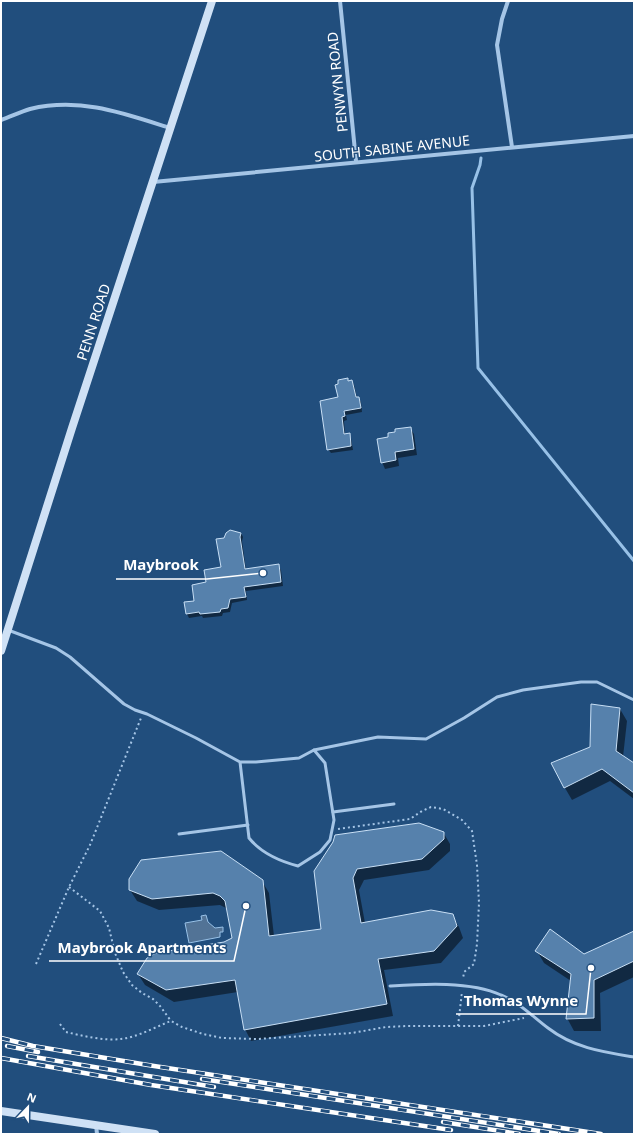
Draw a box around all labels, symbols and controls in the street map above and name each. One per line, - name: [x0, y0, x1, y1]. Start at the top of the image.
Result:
- street label: PENWYN ROAD: [322, 31, 352, 133]
- street label: SOUTH SABINE AVENUE: [313, 130, 471, 166]
- street label: PENN ROAD: [72, 281, 114, 363]
- callout: Maybrook: [116, 552, 207, 579]
- text: Maybrook: [123, 554, 200, 574]
- callout: Maybrook Apartments: [49, 934, 234, 961]
- text: Maybrook Apartments: [58, 937, 226, 957]
- callout: Thomas Wynne: [456, 987, 586, 1014]
- text: Thomas Wynne: [464, 990, 578, 1010]
- north arrow: [8, 1087, 48, 1127]
- text: N: [25, 1089, 39, 1106]

